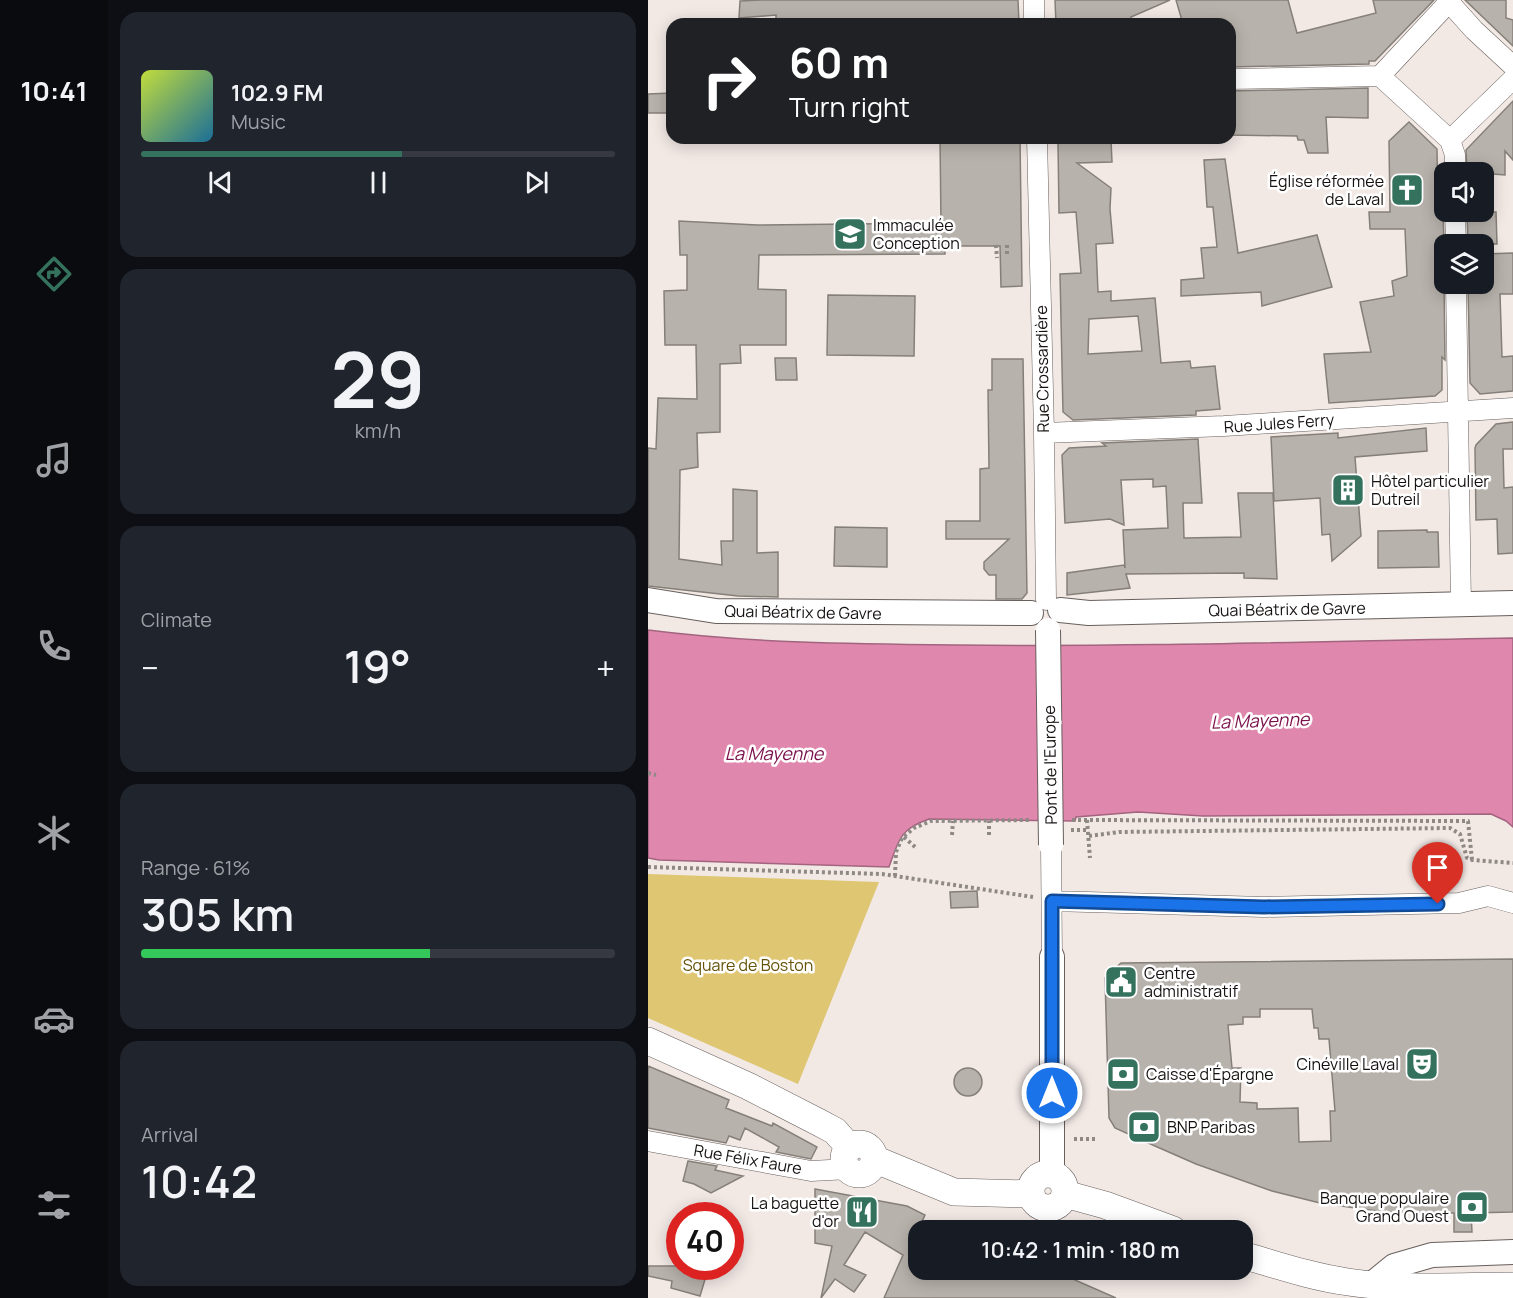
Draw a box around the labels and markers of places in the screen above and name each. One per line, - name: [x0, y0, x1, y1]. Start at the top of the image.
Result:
- place label: Église réformée de Laval: [1269, 170, 1384, 210]
- church icon: Église réformée de Laval: [1389, 172, 1425, 208]
- place label: Immaculée Conception: [873, 214, 960, 254]
- school or university icon: Immaculée Conception: [832, 216, 868, 252]
- place label: Hôtel particulier Dutreil: [1371, 470, 1489, 510]
- building icon: Hôtel particulier Dutreil: [1330, 472, 1366, 508]
- pin: [1412, 842, 1463, 904]
- place label: Centre administratif: [1144, 962, 1238, 1002]
- public building icon: Centre administratif: [1103, 964, 1139, 1000]
- theatre icon: Cinéville Laval: [1404, 1046, 1440, 1082]
- place label: Cinéville Laval: [1296, 1053, 1399, 1075]
- bank icon: Caisse d'Épargne: [1105, 1056, 1141, 1092]
- place label: Caisse d'Épargne: [1146, 1063, 1274, 1085]
- bank icon: BNP Paribas: [1126, 1109, 1162, 1145]
- place label: BNP Paribas: [1167, 1116, 1255, 1138]
- place label: Banque populaire Grand Ouest: [1320, 1187, 1449, 1227]
- bank icon: Banque populaire Grand Ouest: [1454, 1189, 1490, 1225]
- place label: La baguette d'or: [751, 1192, 839, 1232]
- restaurant icon: La baguette d'or: [844, 1194, 880, 1230]

